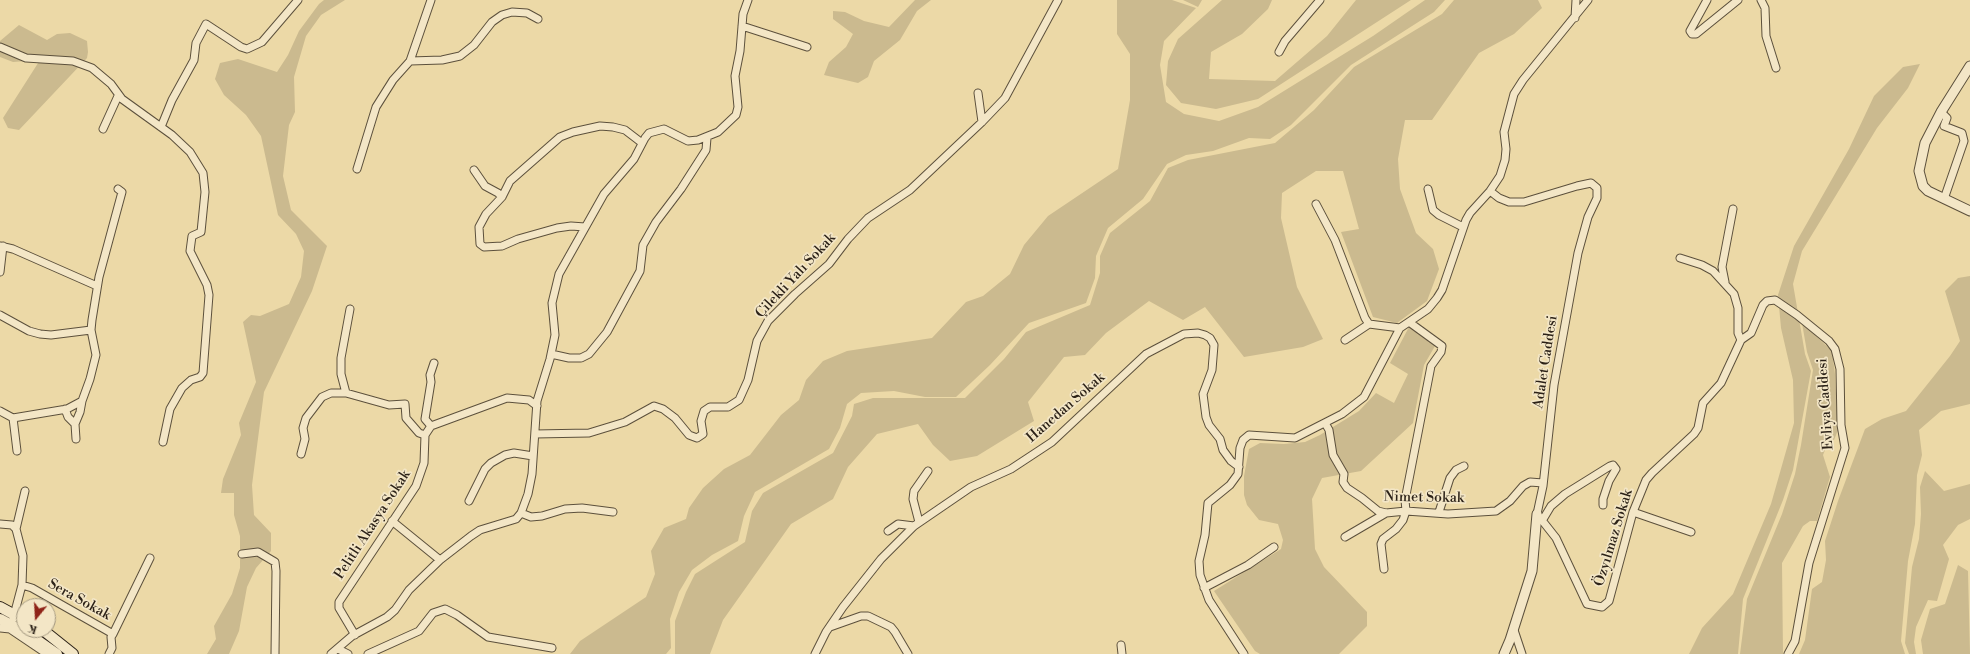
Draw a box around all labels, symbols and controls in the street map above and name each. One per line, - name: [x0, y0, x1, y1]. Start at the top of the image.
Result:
- street label: Çilekli Yalı Sokak: [752, 230, 840, 322]
- street label: Adalet Caddesi: [1530, 314, 1562, 410]
- street label: Evliya Caddesi: [1814, 357, 1838, 451]
- street label: Hanedan Sokak: [1023, 370, 1109, 446]
- street label: Pelitli Akasya Sokak: [331, 467, 415, 583]
- street label: Özyılmaz Sokak: [1591, 488, 1637, 588]
- street label: Nimet Sokak: [1384, 489, 1464, 507]
- street label: Sera Sokak: [45, 576, 113, 624]
- north arrow: [16, 598, 56, 638]
- text: K: [26, 620, 39, 636]

